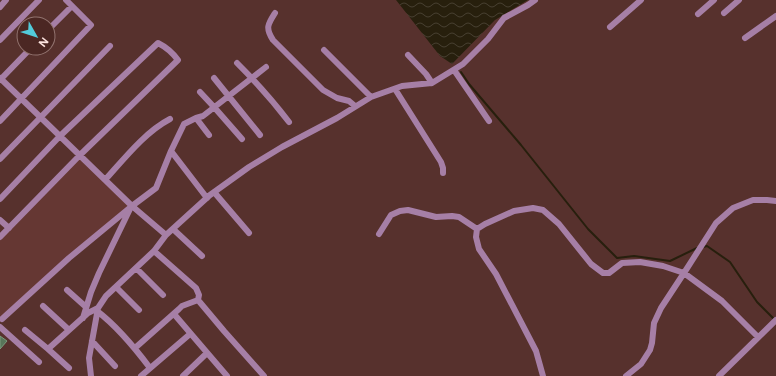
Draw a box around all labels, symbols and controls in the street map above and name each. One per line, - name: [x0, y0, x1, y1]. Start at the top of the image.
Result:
- north arrow: [16, 16, 56, 56]
- text: N: [36, 35, 51, 49]

